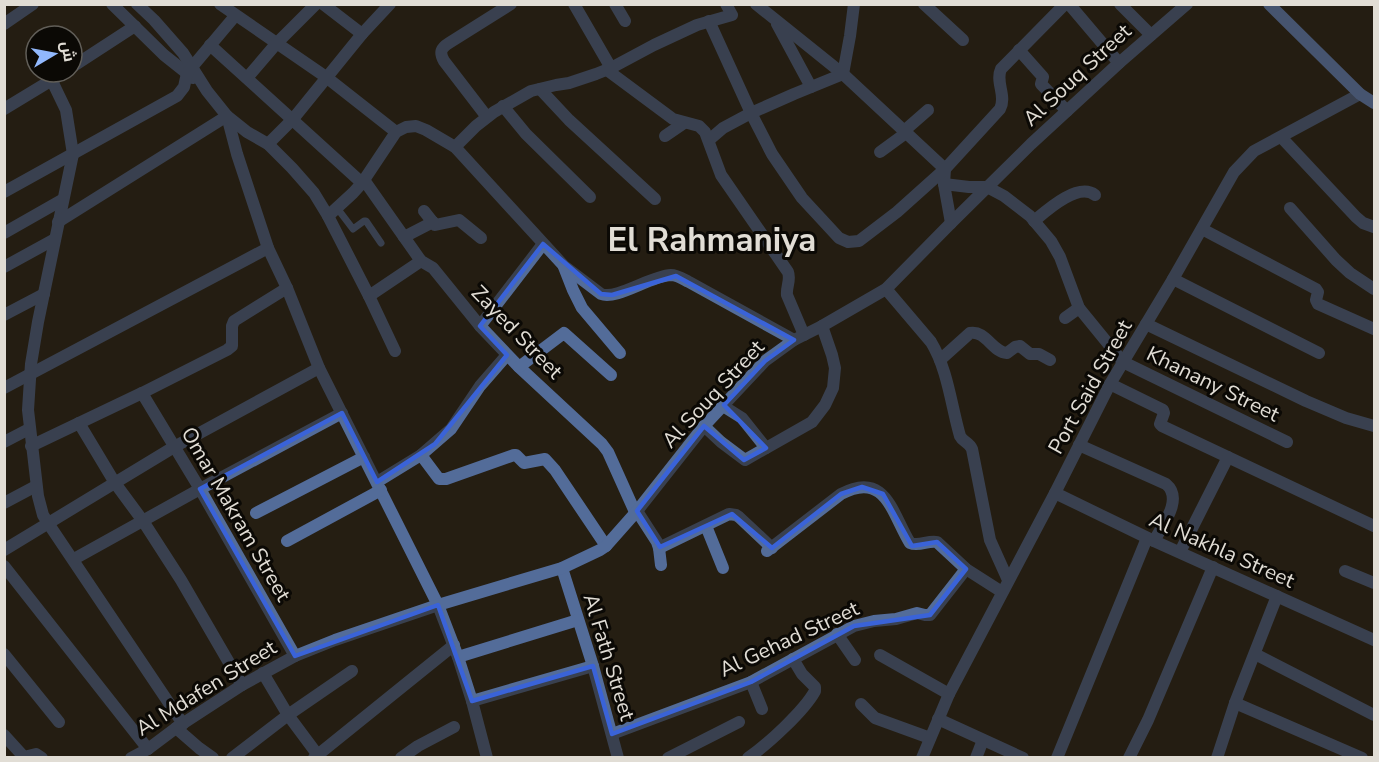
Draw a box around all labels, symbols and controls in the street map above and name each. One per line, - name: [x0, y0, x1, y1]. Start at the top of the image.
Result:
- street label: Al Souq Street: [1017, 17, 1138, 132]
- north arrow: [24, 24, 84, 84]
- text: ش: [55, 40, 80, 64]
- district label: El Rahmaniya: [608, 218, 816, 263]
- street label: Zayed Street: [465, 279, 569, 385]
- street label: Port Said Street: [1042, 314, 1139, 459]
- street label: Al Souq Street: [656, 333, 771, 454]
- street label: Khanany Street: [1142, 340, 1285, 429]
- street label: Omar Makram Street: [175, 422, 298, 607]
- street label: Al Nakhla Street: [1145, 505, 1300, 595]
- street label: Al Fath Street: [576, 590, 642, 724]
- street label: Al Gehad Street: [715, 594, 864, 684]
- street label: Al Mdafen Street: [130, 633, 282, 742]

